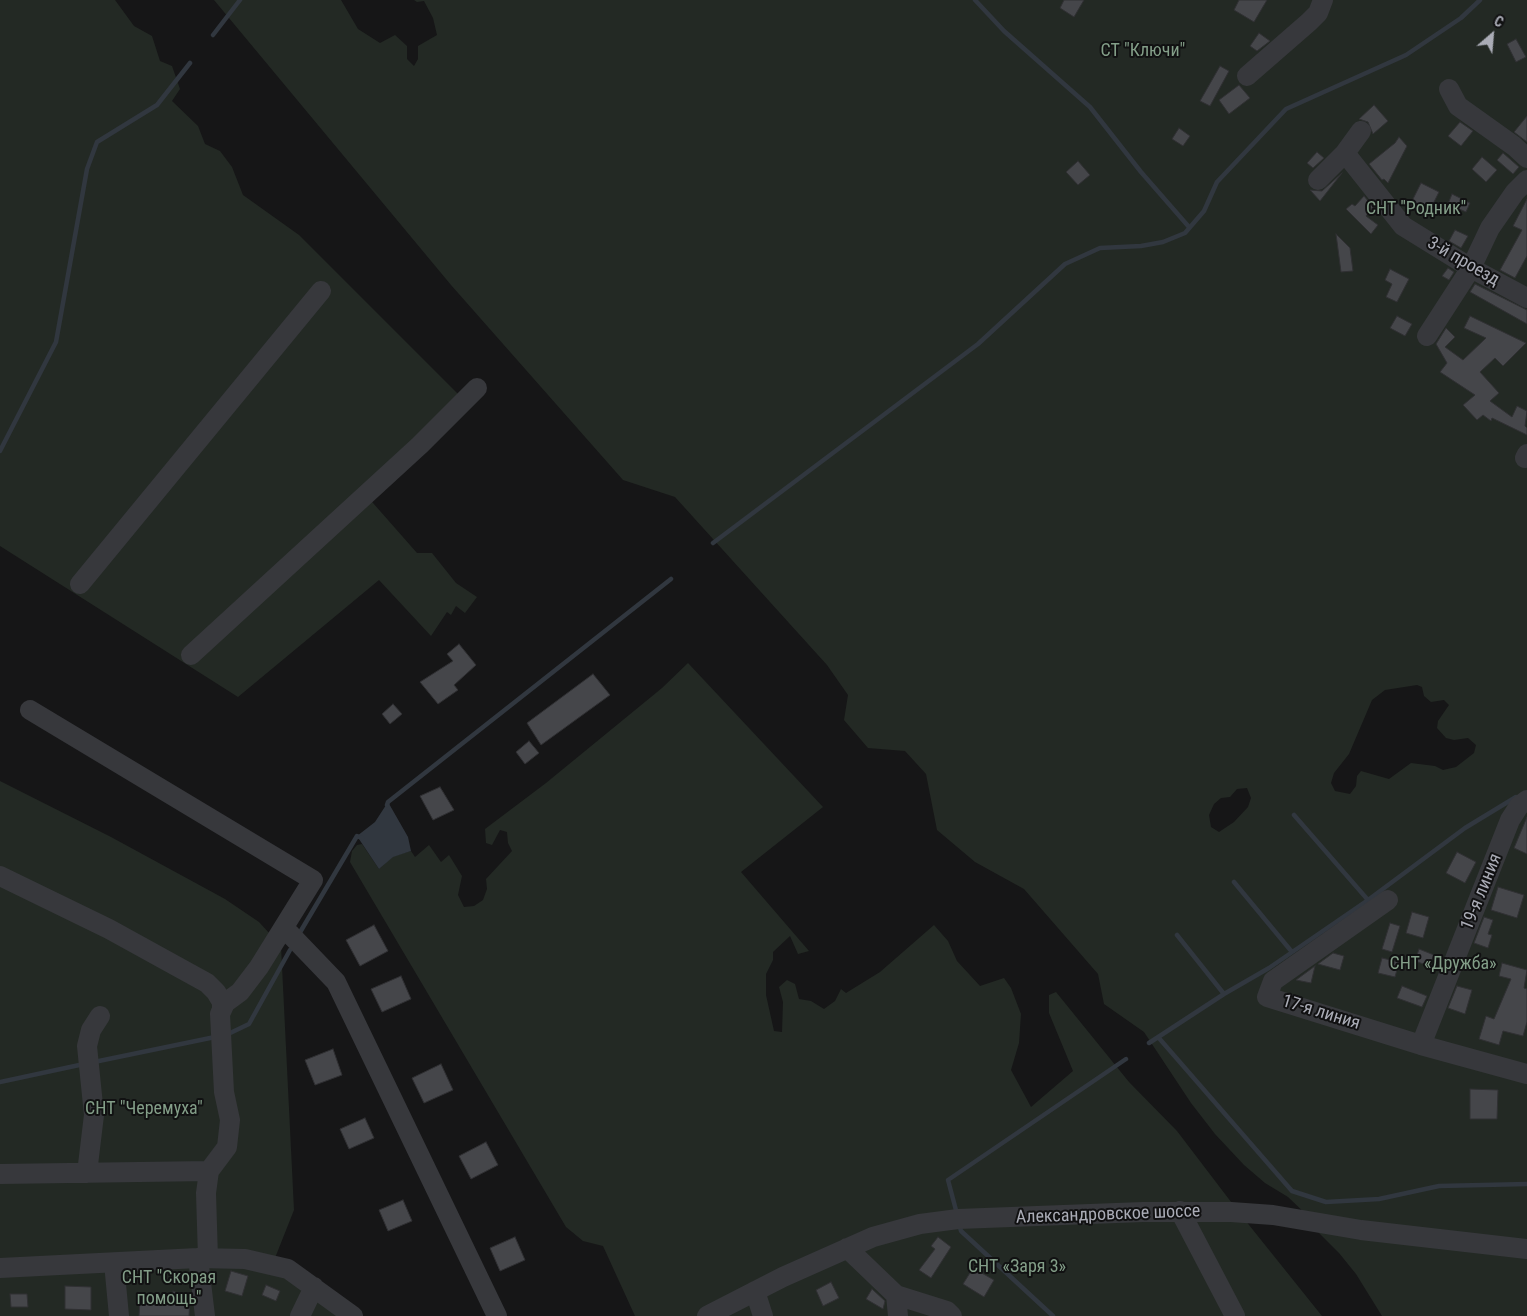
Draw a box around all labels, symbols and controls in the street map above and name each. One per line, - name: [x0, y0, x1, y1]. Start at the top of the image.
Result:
- north arrow: [1467, 10, 1517, 60]
- text: С: [1492, 13, 1506, 31]
- park label: СТ "Ключи": [1101, 40, 1185, 62]
- park label: СНТ ''Родник'': [1366, 198, 1466, 220]
- street label: 3-й проезд: [1423, 233, 1503, 291]
- street label: 19-я линия: [1457, 851, 1507, 933]
- park label: СНТ «Дружба»: [1389, 953, 1497, 975]
- street label: 17-я линия: [1279, 991, 1363, 1035]
- park label: СНТ "Черемуха": [85, 1098, 203, 1120]
- street label: Александровское шоссе: [1015, 1201, 1201, 1229]
- park label: СНТ «Заря 3»: [968, 1256, 1066, 1278]
- park label: СНТ "Скорая помощь": [122, 1267, 216, 1310]

